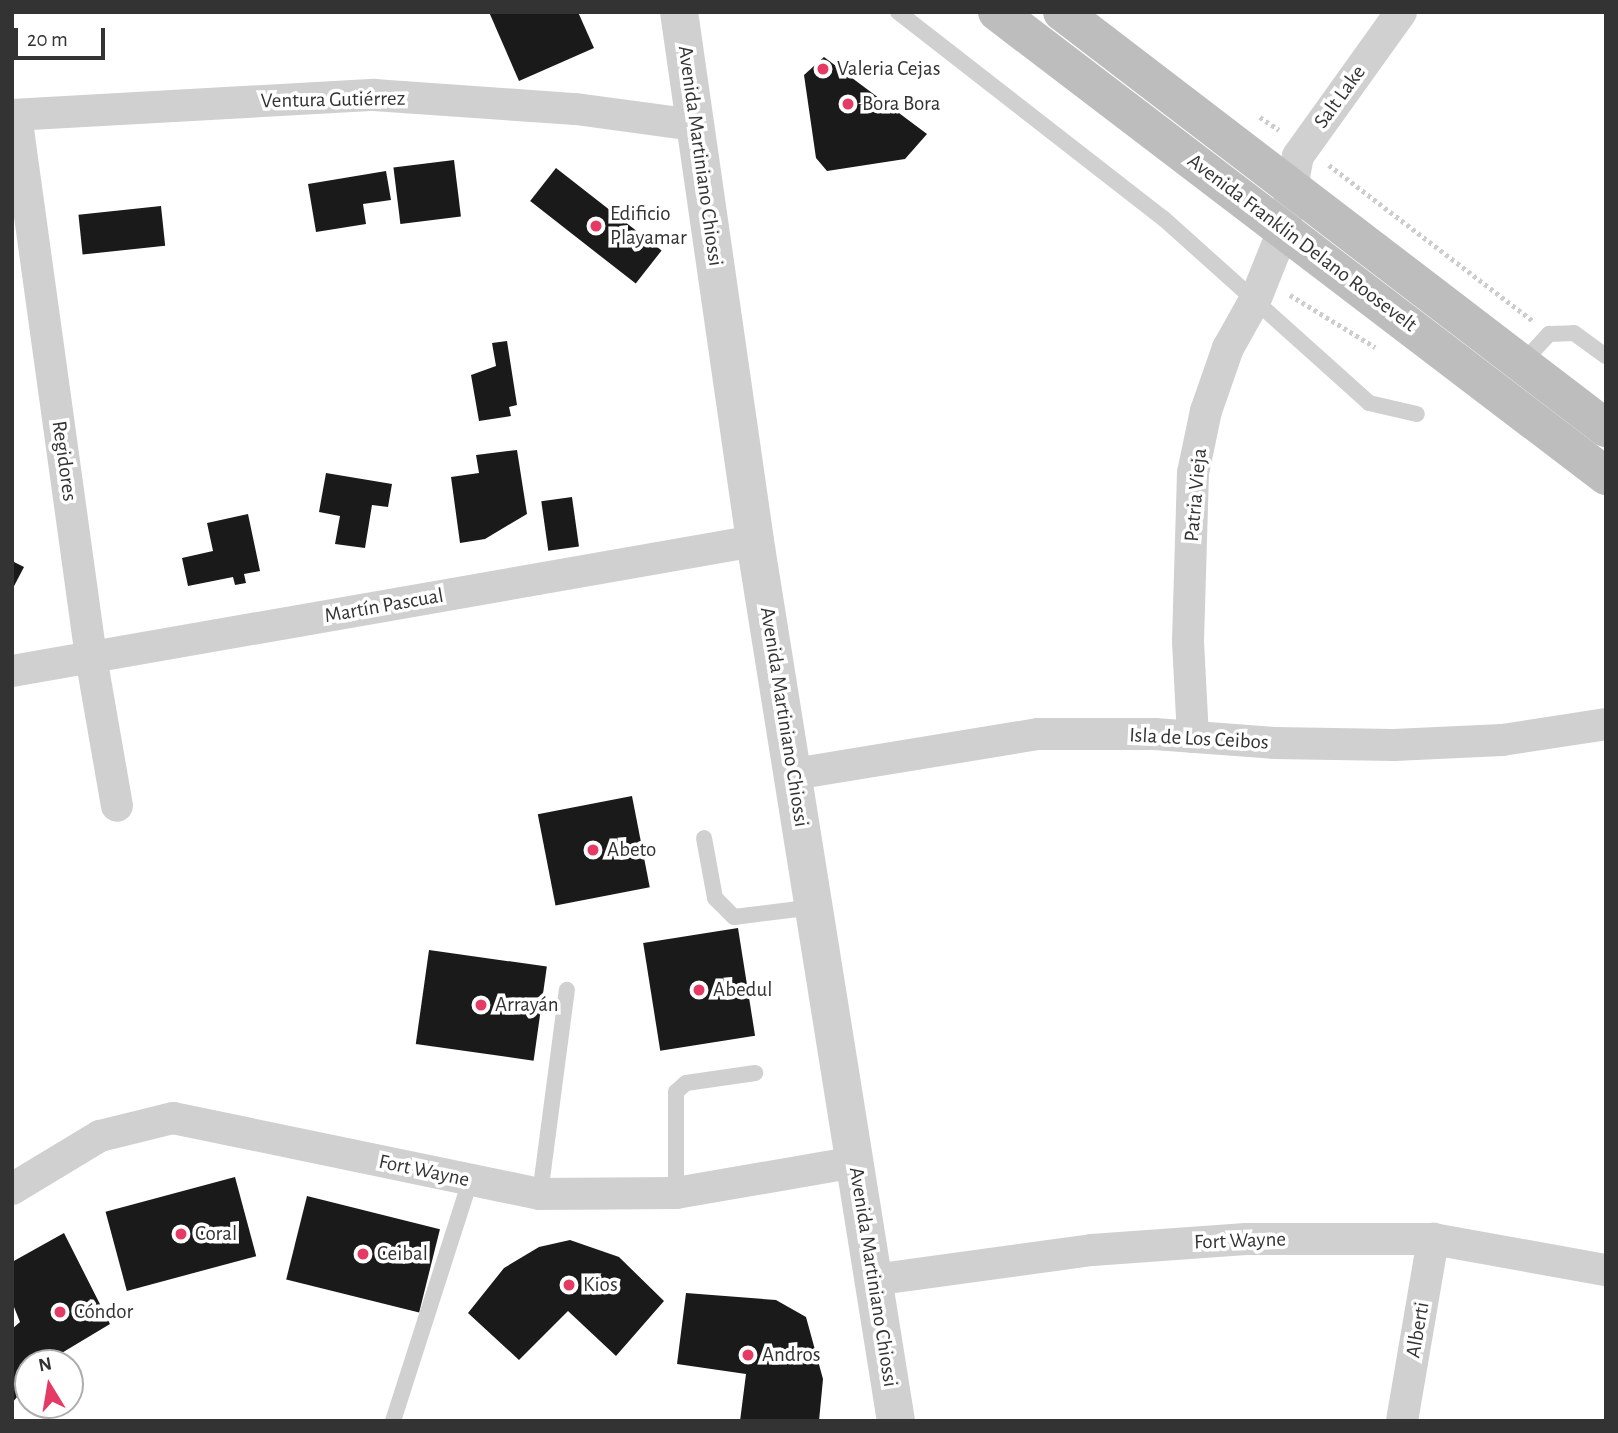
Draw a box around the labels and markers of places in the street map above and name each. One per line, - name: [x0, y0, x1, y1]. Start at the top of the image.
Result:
- place label: Valeria Cejas: [837, 56, 941, 82]
- marker: Valeria Cejas: [815, 61, 831, 77]
- place label: Bora Bora: [862, 91, 940, 117]
- marker: Bora Bora: [840, 96, 856, 112]
- place label: Edificio Playamar: [610, 201, 687, 251]
- marker: Edificio Playamar: [588, 218, 604, 234]
- place label: Abeto: [607, 837, 656, 863]
- marker: Abeto: [585, 842, 601, 858]
- place label: Abedul: [713, 977, 772, 1003]
- marker: Abedul: [691, 982, 707, 998]
- place label: Arrayán: [495, 992, 559, 1018]
- marker: Arrayán: [473, 997, 489, 1013]
- place label: Coral: [195, 1221, 237, 1247]
- marker: Coral: [173, 1226, 189, 1242]
- place label: Ceibal: [377, 1241, 428, 1267]
- marker: Ceibal: [355, 1246, 371, 1262]
- place label: Kios: [583, 1272, 618, 1298]
- marker: Kios: [561, 1277, 577, 1293]
- place label: Cóndor: [74, 1299, 133, 1325]
- marker: Cóndor: [52, 1304, 68, 1320]
- place label: Andros: [762, 1342, 820, 1368]
- marker: Andros: [740, 1347, 756, 1363]

